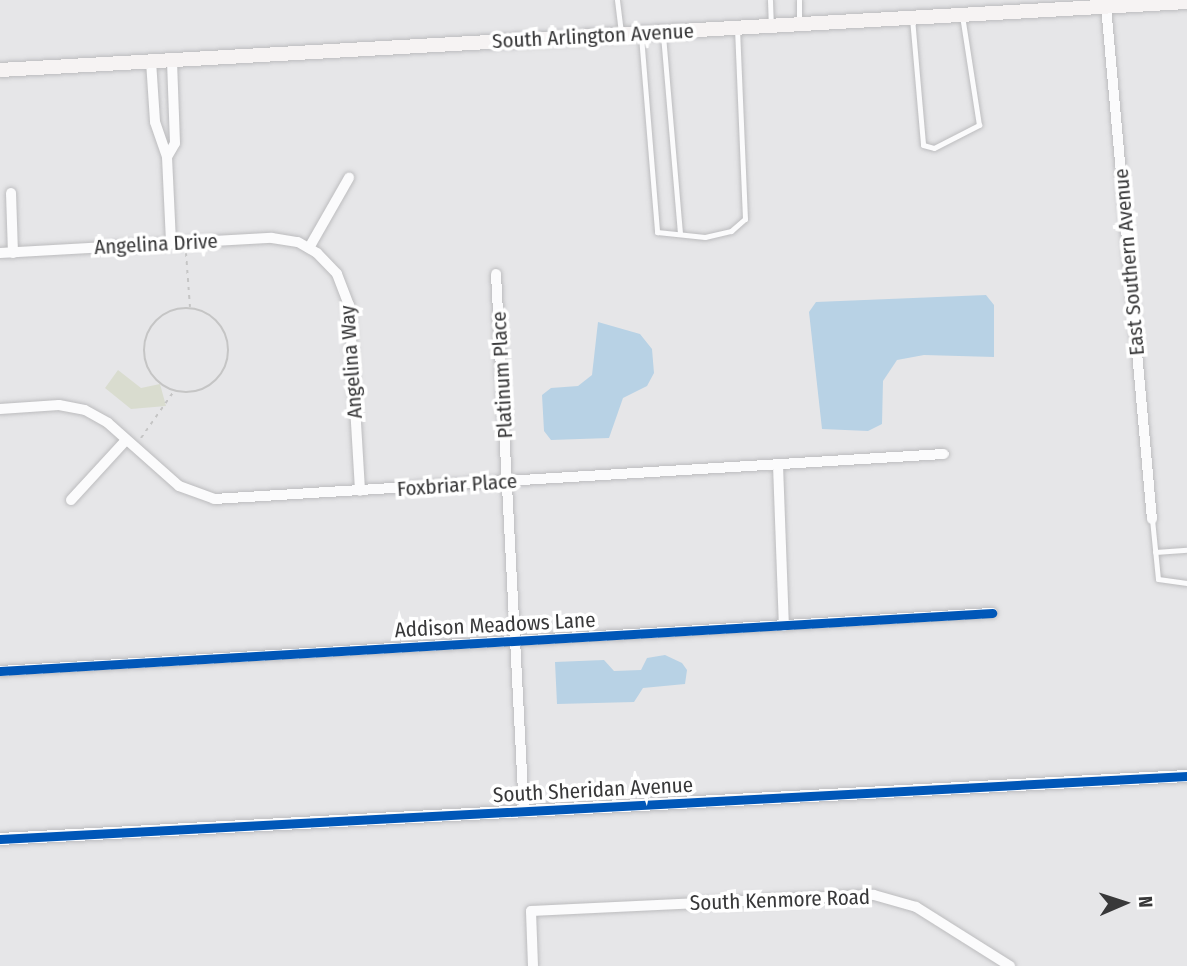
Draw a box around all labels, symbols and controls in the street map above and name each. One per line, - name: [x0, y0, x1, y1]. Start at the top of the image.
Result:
- street label: South Arlington Avenue: [491, 18, 695, 54]
- street label: East Southern Avenue: [1108, 167, 1150, 357]
- street label: Angelina Drive: [94, 228, 218, 260]
- street label: Angelina Way: [334, 304, 368, 420]
- street label: Platinum Place: [486, 311, 518, 439]
- street label: Foxbriar Place: [396, 468, 518, 502]
- street label: Addison Meadows Lane: [394, 607, 596, 643]
- street label: South Sheridan Avenue: [492, 772, 694, 808]
- north arrow: [1089, 868, 1159, 938]
- street label: South Kenmore Road: [689, 884, 871, 916]
- text: N: [1134, 896, 1157, 908]

